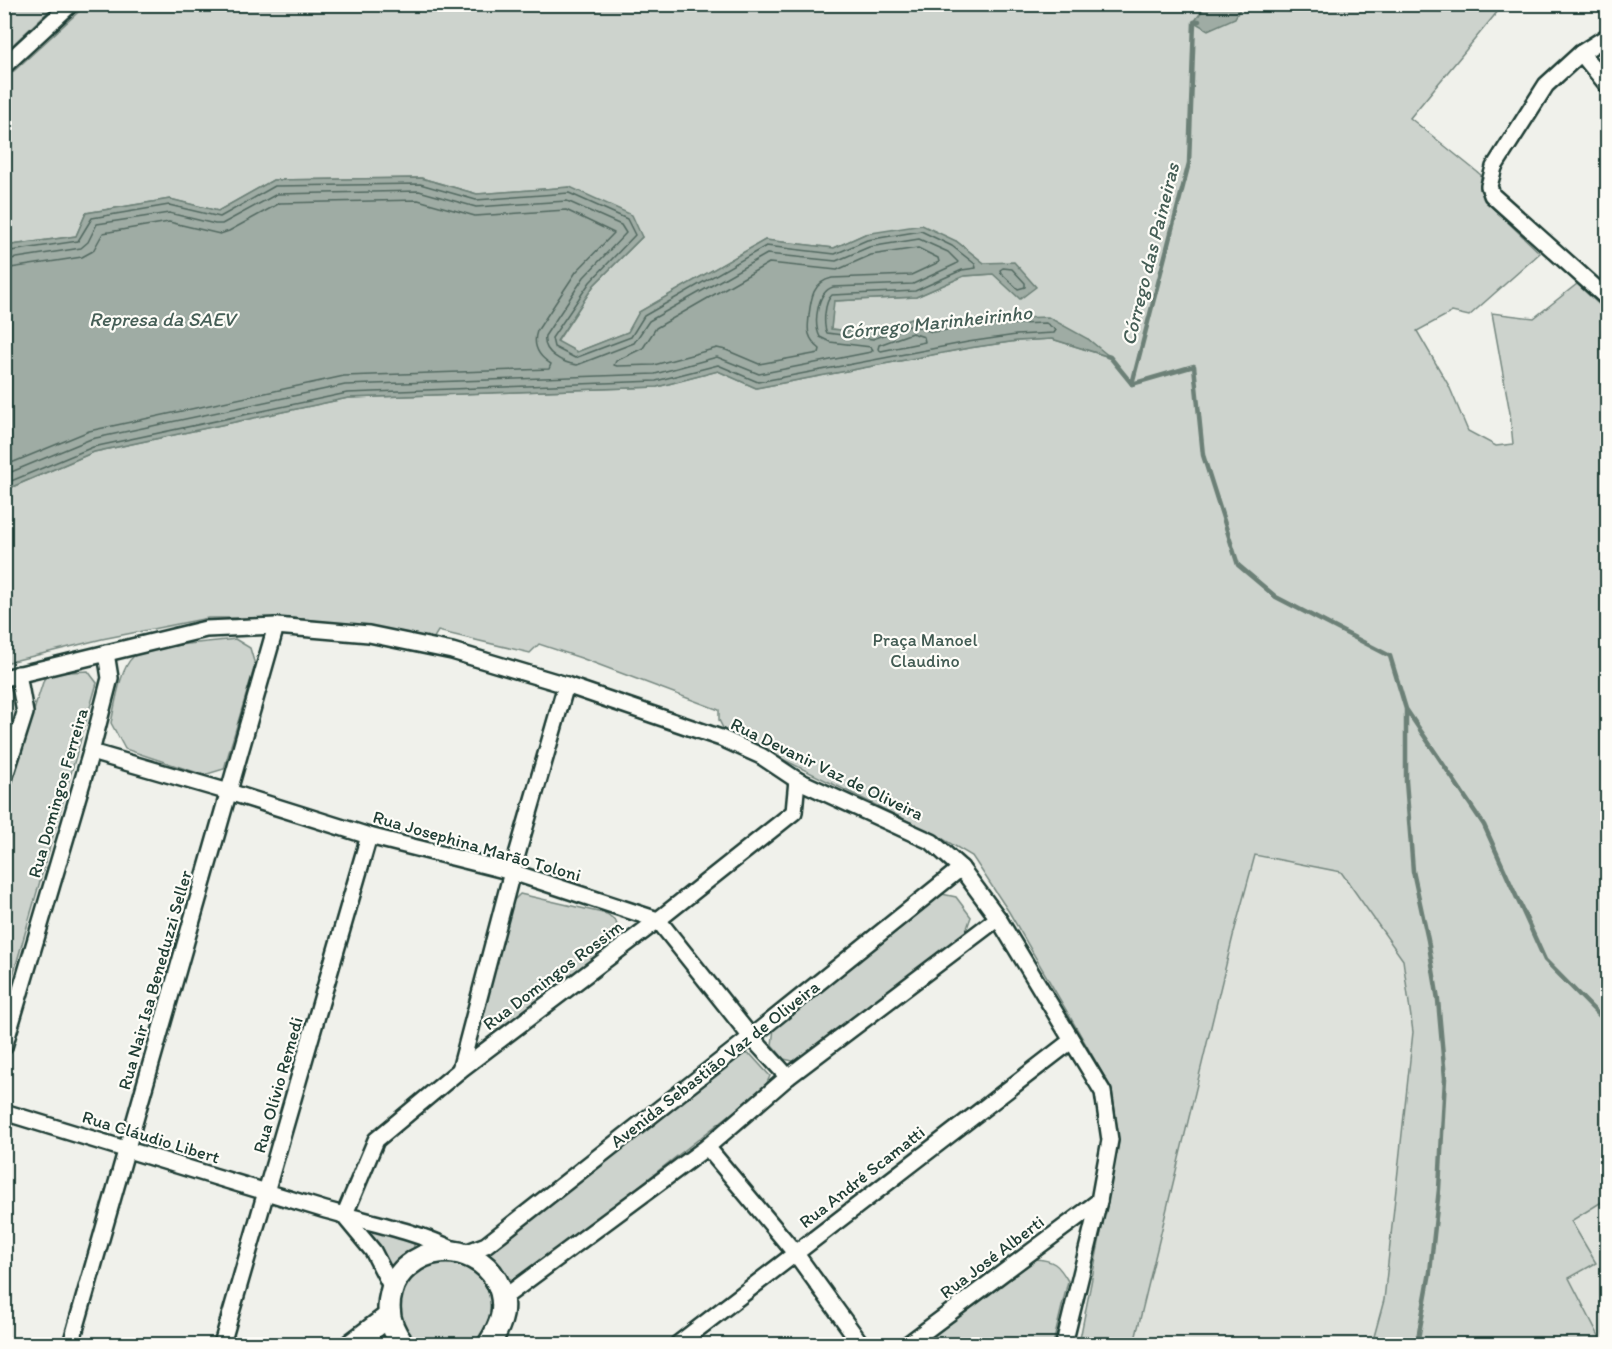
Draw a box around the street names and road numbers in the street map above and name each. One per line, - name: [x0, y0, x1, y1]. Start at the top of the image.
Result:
- street label: Rua Domingos Ferreira: [23, 705, 93, 880]
- street label: Rua Devanir Vaz de Oliveira: [727, 713, 927, 825]
- street label: Rua Josephina Marão Toloni: [370, 806, 584, 886]
- street label: Rua Nair Isa Beneduzzi Seller: [113, 867, 197, 1092]
- street label: Rua Domingos Rossim: [479, 915, 627, 1035]
- street label: Avenida Sebastião Vaz de Oliveira: [606, 975, 824, 1152]
- street label: Rua Olívio Remedi: [248, 1014, 308, 1156]
- street label: Rua Cláudio Libert: [80, 1106, 223, 1168]
- street label: Rua André Scamatti: [795, 1121, 929, 1233]
- street label: Rua José Alberti: [935, 1211, 1049, 1303]

